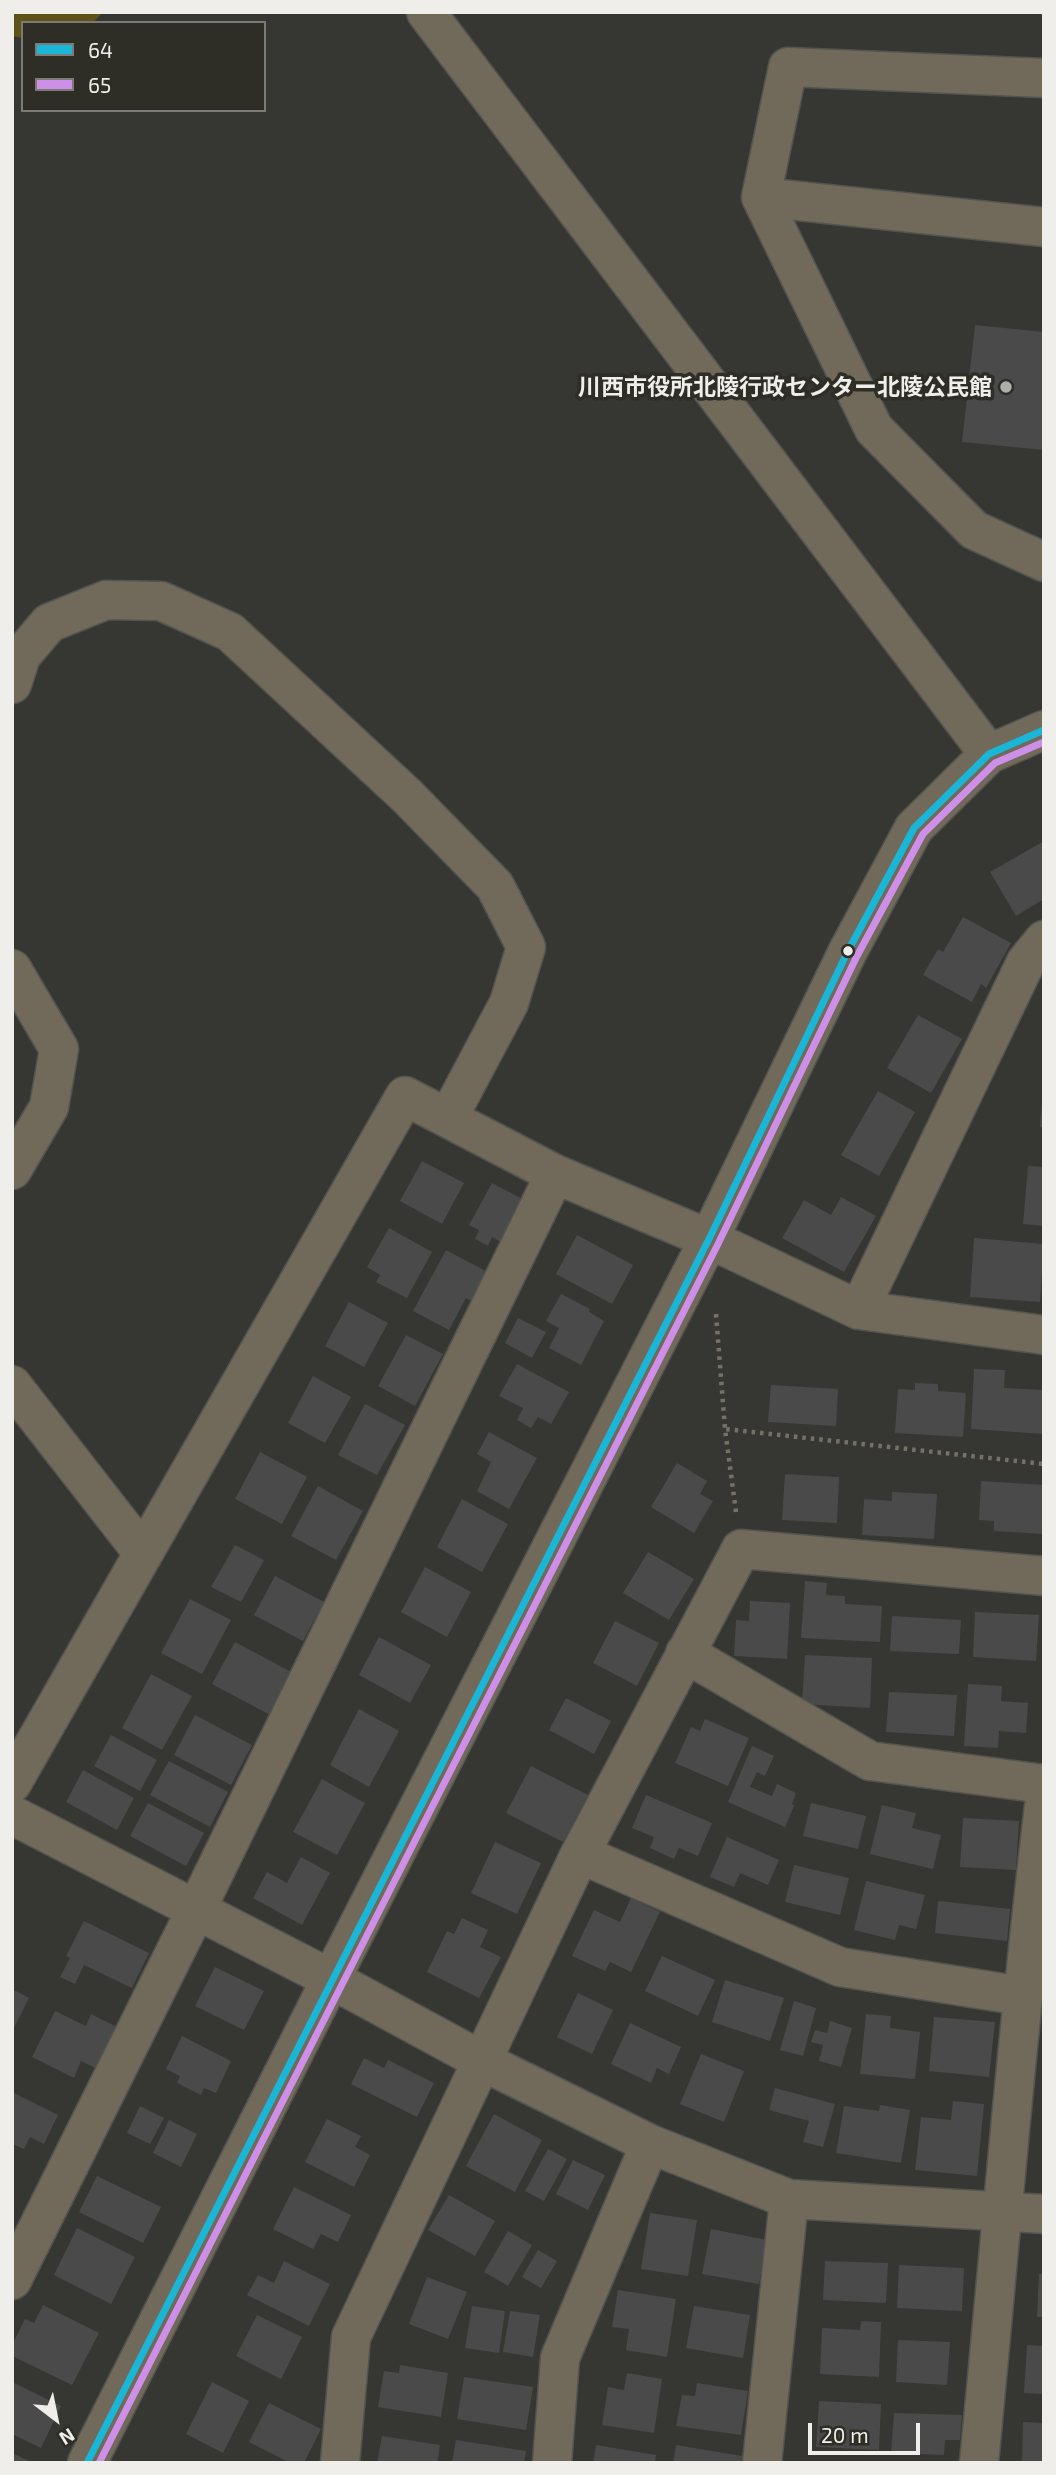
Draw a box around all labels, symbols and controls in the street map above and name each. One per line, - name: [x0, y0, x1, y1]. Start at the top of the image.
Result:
- legend: [21, 21, 266, 112]
- text: 64: [88, 37, 113, 62]
- text: 65: [88, 72, 111, 97]
- place label: 川西市役所北陵行政センター北陵公民館: [578, 373, 992, 401]
- marker: 川西市役所北陵行政センター北陵公民館: [998, 379, 1014, 395]
- unlabelled marker: [841, 944, 855, 958]
- north arrow: [21, 2384, 91, 2454]
- scale bar: [811, 2408, 923, 2452]
- text: 20 m: [821, 2422, 869, 2447]
- text: N: [55, 2424, 79, 2451]

